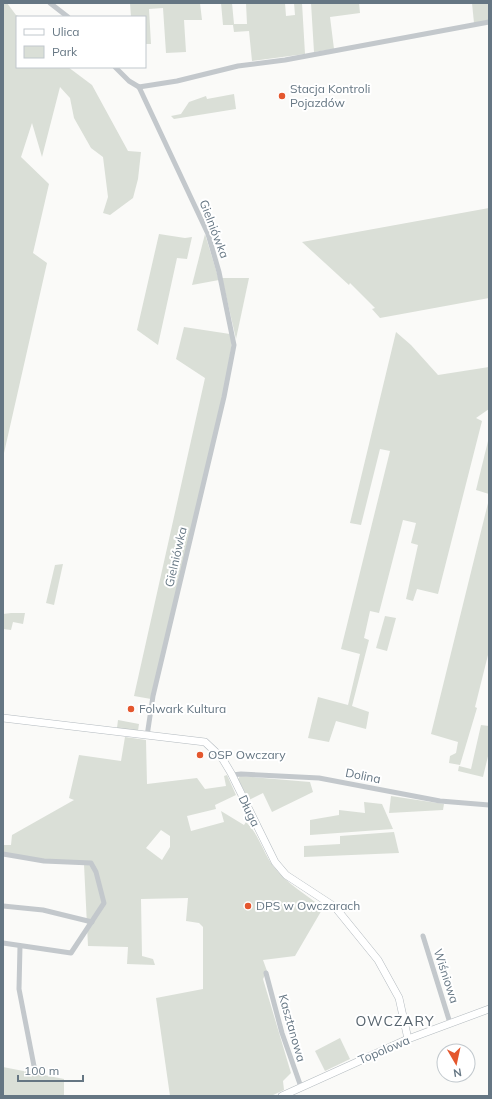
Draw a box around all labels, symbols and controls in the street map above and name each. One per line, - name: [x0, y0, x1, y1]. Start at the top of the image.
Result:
- legend: [16, 16, 146, 68]
- text: Ulica: [52, 24, 80, 39]
- text: Park: [52, 44, 78, 59]
- place label: Stacja Kontroli Pojazdów: [290, 81, 371, 110]
- marker: Stacja Kontroli Pojazdów: [277, 91, 287, 101]
- street label: Gielniówka: [196, 197, 232, 260]
- street label: Gielniówka: [161, 525, 190, 588]
- place label: Folwark Kultura: [139, 701, 226, 716]
- marker: Folwark Kultura: [126, 704, 136, 714]
- place label: OSP Owczary: [208, 747, 286, 762]
- marker: OSP Owczary: [195, 750, 205, 760]
- street label: Dolina: [344, 765, 382, 786]
- street label: Długa: [235, 793, 263, 829]
- place label: DPS w Owczarach: [256, 898, 360, 913]
- marker: DPS w Owczarach: [243, 901, 253, 911]
- street label: Wiśniowa: [431, 947, 462, 1005]
- street label: Kasztanowa: [276, 992, 309, 1063]
- district label: OWCZARY: [356, 1012, 435, 1030]
- street label: Topolowa: [356, 1032, 412, 1067]
- north arrow: [436, 1043, 476, 1083]
- scale bar: [18, 1057, 83, 1083]
- text: 100 m: [24, 1063, 59, 1078]
- text: N: [452, 1065, 463, 1080]

